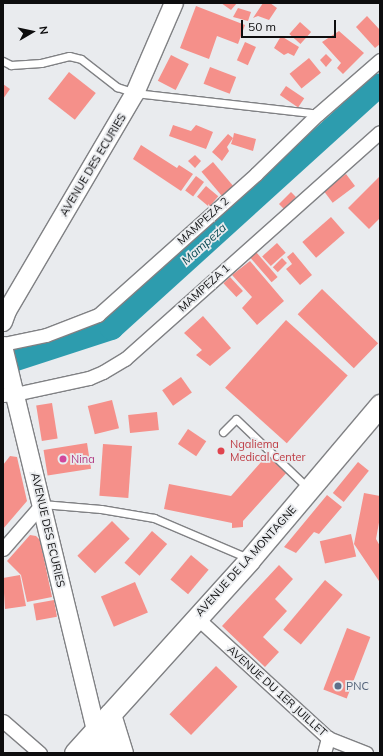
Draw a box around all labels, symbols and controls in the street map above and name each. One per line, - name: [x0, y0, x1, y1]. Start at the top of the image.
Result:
- north arrow: [12, 12, 52, 52]
- scale bar: [243, 12, 338, 38]
- text: 50 m: [248, 19, 276, 34]
- text: N: [36, 25, 51, 35]
- street label: AVENUE DES ECURIES: [57, 111, 129, 219]
- street label: MAMPEZA 2: [175, 194, 231, 248]
- water label: Mampeza: [179, 220, 229, 268]
- street label: MAMPEZA 1: [176, 261, 232, 315]
- place label: Ngaliema Medical Center: [230, 438, 305, 464]
- marker: Ngaliema Medical Center: [215, 445, 227, 457]
- place label: Nina: [71, 452, 95, 466]
- marker: Nina: [58, 454, 68, 464]
- street label: AVENUE DES ECURIES: [28, 471, 68, 589]
- street label: AVENUE DE LA MONTAGNE: [193, 503, 299, 619]
- street label: AVENUE DU 1ER JUILLET: [225, 643, 329, 739]
- place label: PNC: [346, 679, 369, 693]
- marker: PNC: [333, 681, 343, 691]

